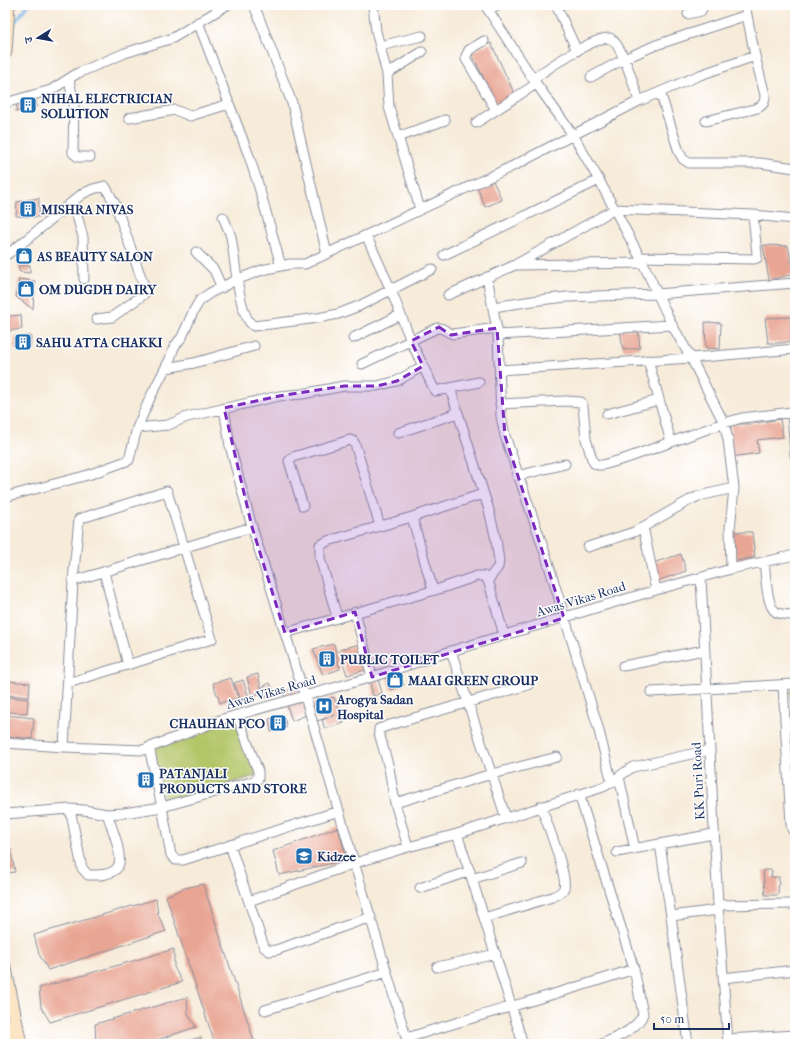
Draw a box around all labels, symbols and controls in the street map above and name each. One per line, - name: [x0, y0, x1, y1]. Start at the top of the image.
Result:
- north arrow: [18, 18, 58, 58]
- text: उ: [21, 34, 36, 45]
- place label: NIHAL ELECTRICIAN SOLUTION: [41, 91, 173, 121]
- building icon: NIHAL ELECTRICIAN SOLUTION: [18, 95, 38, 115]
- building icon: MISHRA NIVAS: [18, 199, 38, 219]
- place label: MISHRA NIVAS: [40, 202, 134, 217]
- shop icon: AS BEAUTY SALON: [14, 246, 34, 266]
- place label: AS BEAUTY SALON: [36, 249, 153, 264]
- shop icon: OM DUGDH DAIRY: [16, 279, 36, 299]
- place label: OM DUGDH DAIRY: [39, 282, 157, 297]
- building icon: SAHU ATTA CHAKKI: [13, 332, 33, 352]
- place label: SAHU ATTA CHAKKI: [36, 335, 164, 350]
- street label: Awas Vikas Road: [534, 578, 628, 620]
- building icon: PUBLIC TOILET: [317, 649, 337, 669]
- place label: PUBLIC TOILET: [340, 652, 440, 667]
- shop icon: MAAI GREEN GROUP: [385, 670, 405, 690]
- street label: Awas Vikas Road: [223, 672, 318, 712]
- place label: MAAI GREEN GROUP: [407, 673, 538, 688]
- place label: Arogya Sadan Hospital: [336, 692, 414, 723]
- hospital icon: Arogya Sadan Hospital: [314, 696, 334, 716]
- building icon: CHAUHAN PCO: [268, 713, 288, 733]
- place label: CHAUHAN PCO: [169, 716, 265, 731]
- street label: KK Puri Road: [688, 741, 708, 820]
- place label: PATANJALI PRODUCTS AND STORE: [159, 766, 307, 796]
- building icon: PATANJALI PRODUCTS AND STORE: [136, 770, 156, 790]
- school or university icon: Kidzee: [294, 846, 314, 866]
- place label: Kidzee: [317, 849, 356, 864]
- scale bar: [654, 1005, 729, 1031]
- text: 50 m: [660, 1012, 684, 1026]

